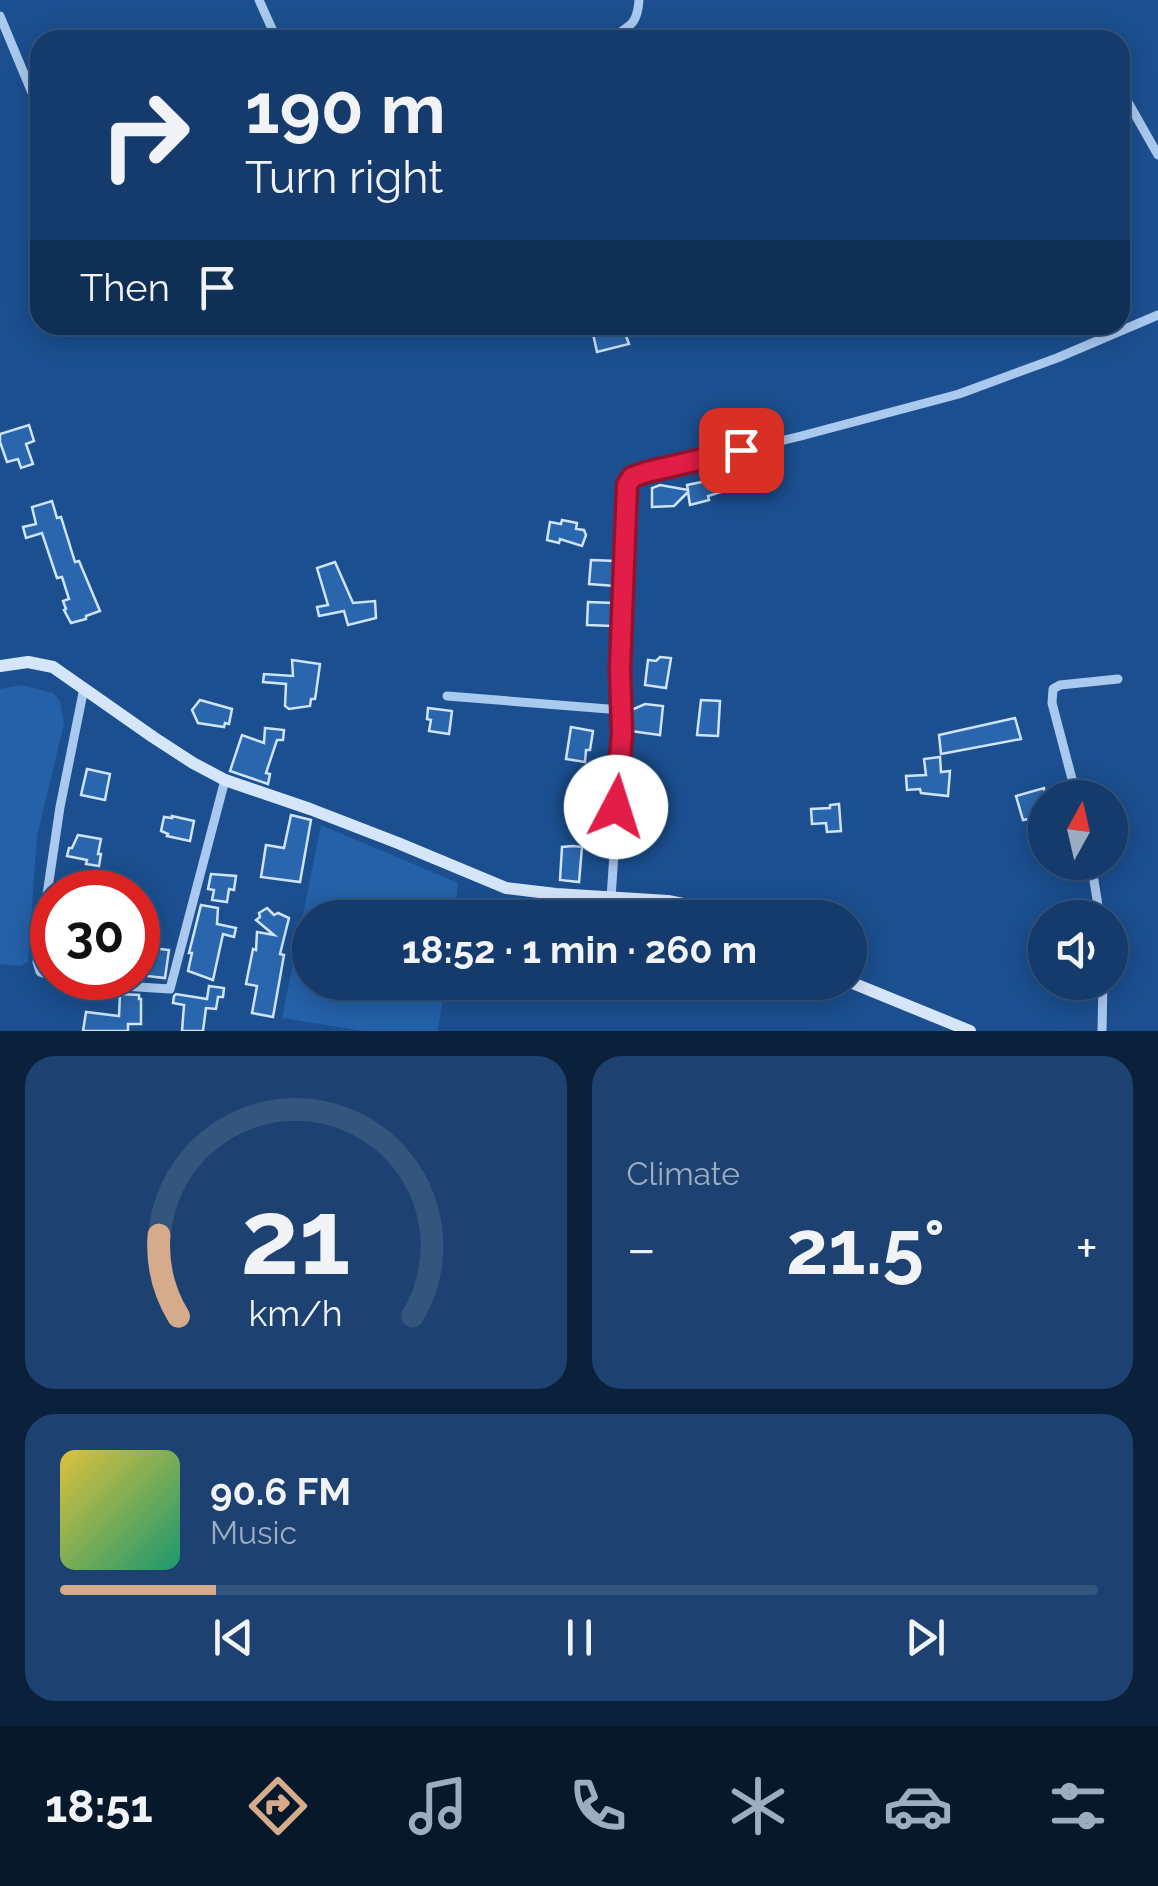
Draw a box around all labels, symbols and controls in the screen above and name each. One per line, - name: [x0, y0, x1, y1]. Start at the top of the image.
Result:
- text: 190 m: [245, 67, 446, 149]
- icon: right: [80, 70, 210, 200]
- text: Turn right: [245, 151, 443, 204]
- icon: arrive: [190, 260, 245, 315]
- text: Then: [80, 265, 170, 310]
- pin: [699, 408, 784, 493]
- icon: arrive: [714, 423, 769, 478]
- position arrow: [564, 755, 668, 859]
- north arrow: [1028, 780, 1128, 880]
- map controls: [1028, 780, 1128, 1000]
- speed limit sign: 30: [30, 870, 160, 1000]
- button: sound: [1028, 900, 1128, 1000]
- text: 18:52 · 1 min · 260 m: [402, 927, 757, 972]
- text: Climate: [627, 1155, 740, 1192]
- text: 21: [241, 1176, 351, 1298]
- text: 21.5°: [786, 1203, 945, 1292]
- text: −: [627, 1216, 656, 1281]
- text: +: [1075, 1216, 1098, 1281]
- text: km/h: [249, 1292, 343, 1334]
- text: 90.6 FM: [210, 1469, 351, 1514]
- text: Music: [210, 1514, 297, 1551]
- icon: previous: [206, 1610, 261, 1665]
- icon: pause: [552, 1610, 607, 1665]
- icon: next: [898, 1610, 953, 1665]
- icon: directions: [243, 1771, 313, 1841]
- icon: music: [403, 1771, 473, 1841]
- icon: phone: [563, 1771, 633, 1841]
- icon: climate: [723, 1771, 793, 1841]
- icon: car: [883, 1771, 953, 1841]
- icon: filters: [1043, 1771, 1113, 1841]
- text: 18:51: [45, 1780, 153, 1833]

